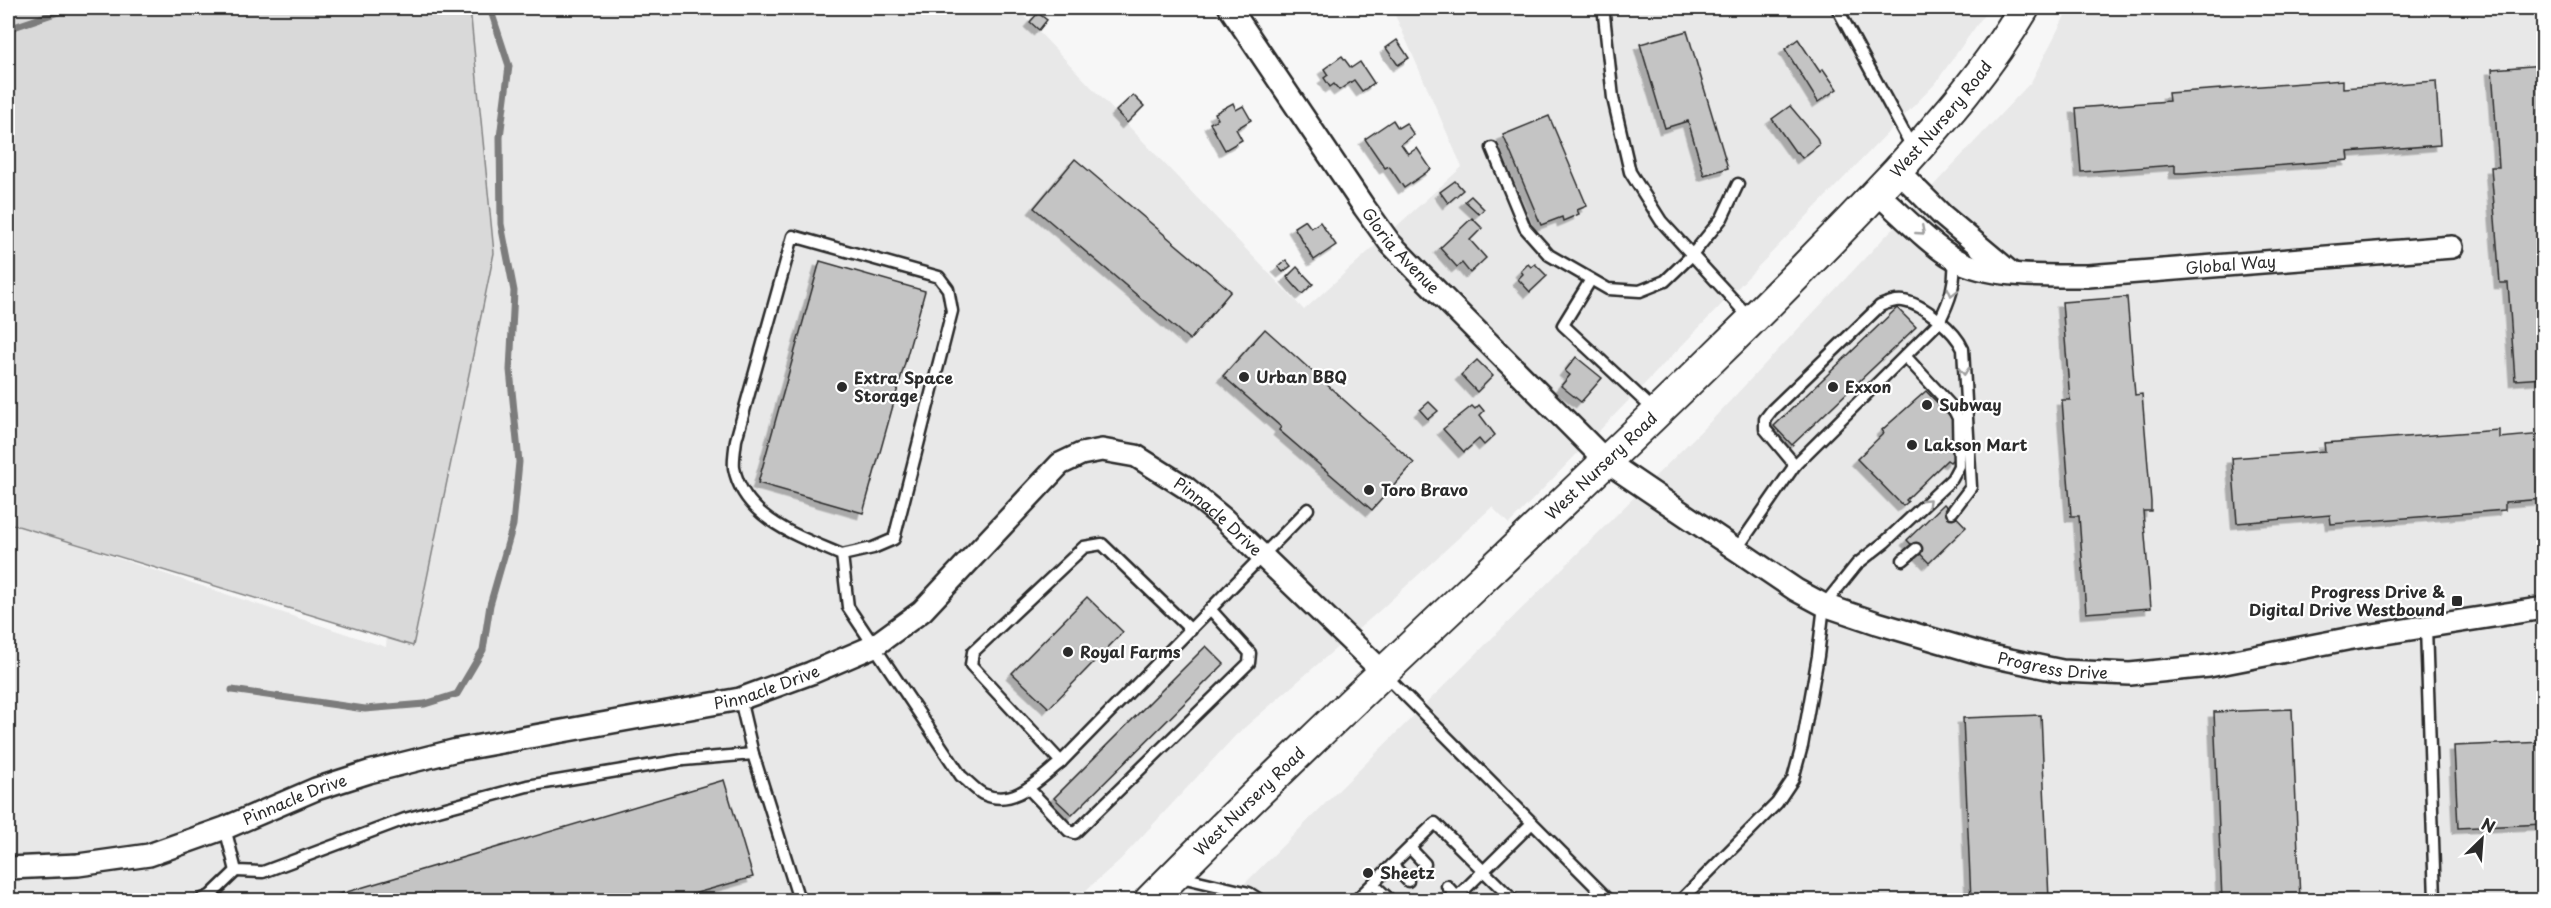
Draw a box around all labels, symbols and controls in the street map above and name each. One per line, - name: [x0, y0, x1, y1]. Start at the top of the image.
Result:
- street label: West Nursery Road: [1884, 55, 1997, 182]
- street label: Gloria Avenue: [1357, 202, 1446, 299]
- one-way arrow: [1914, 224, 1925, 235]
- street label: Global Way: [2185, 248, 2277, 279]
- one-way arrow: [1947, 286, 1959, 297]
- place label: Urban BBQ: [1256, 364, 1347, 388]
- place label: Extra Space Storage: [854, 365, 953, 407]
- one-way arrow: [1957, 367, 1970, 376]
- marker: Urban BBQ: [1237, 370, 1251, 384]
- place label: Exxon: [1845, 374, 1892, 398]
- marker: Extra Space Storage: [835, 380, 849, 394]
- marker: Exxon: [1826, 380, 1840, 394]
- place label: Subway: [1939, 392, 2002, 416]
- marker: Subway: [1920, 398, 1934, 412]
- street label: West Nursery Road: [1539, 406, 1662, 525]
- place label: Lakson Mart: [1924, 432, 2028, 456]
- marker: Lakson Mart: [1905, 438, 1919, 452]
- street label: Pinnacle Drive: [1170, 470, 1269, 561]
- place label: Toro Bravo: [1381, 477, 1468, 501]
- marker: Toro Bravo: [1362, 483, 1376, 497]
- one-way arrow: [1921, 498, 1931, 509]
- place label: Progress Drive & Digital Drive Westbound: [2249, 579, 2445, 621]
- marker: Progress Drive & Digital Drive Westbound: [2450, 594, 2464, 608]
- place label: Royal Farms: [1080, 639, 1181, 663]
- marker: Royal Farms: [1061, 645, 1075, 659]
- street label: Progress Drive: [1996, 645, 2108, 684]
- street label: Pinnacle Drive: [712, 658, 823, 715]
- street label: West Nursery Road: [1188, 741, 1310, 861]
- street label: Pinnacle Drive: [239, 767, 350, 830]
- north arrow: [2452, 809, 2512, 869]
- text: N: [2478, 811, 2500, 838]
- place label: Sheetz: [1380, 860, 1435, 884]
- marker: Sheetz: [1361, 866, 1375, 880]

